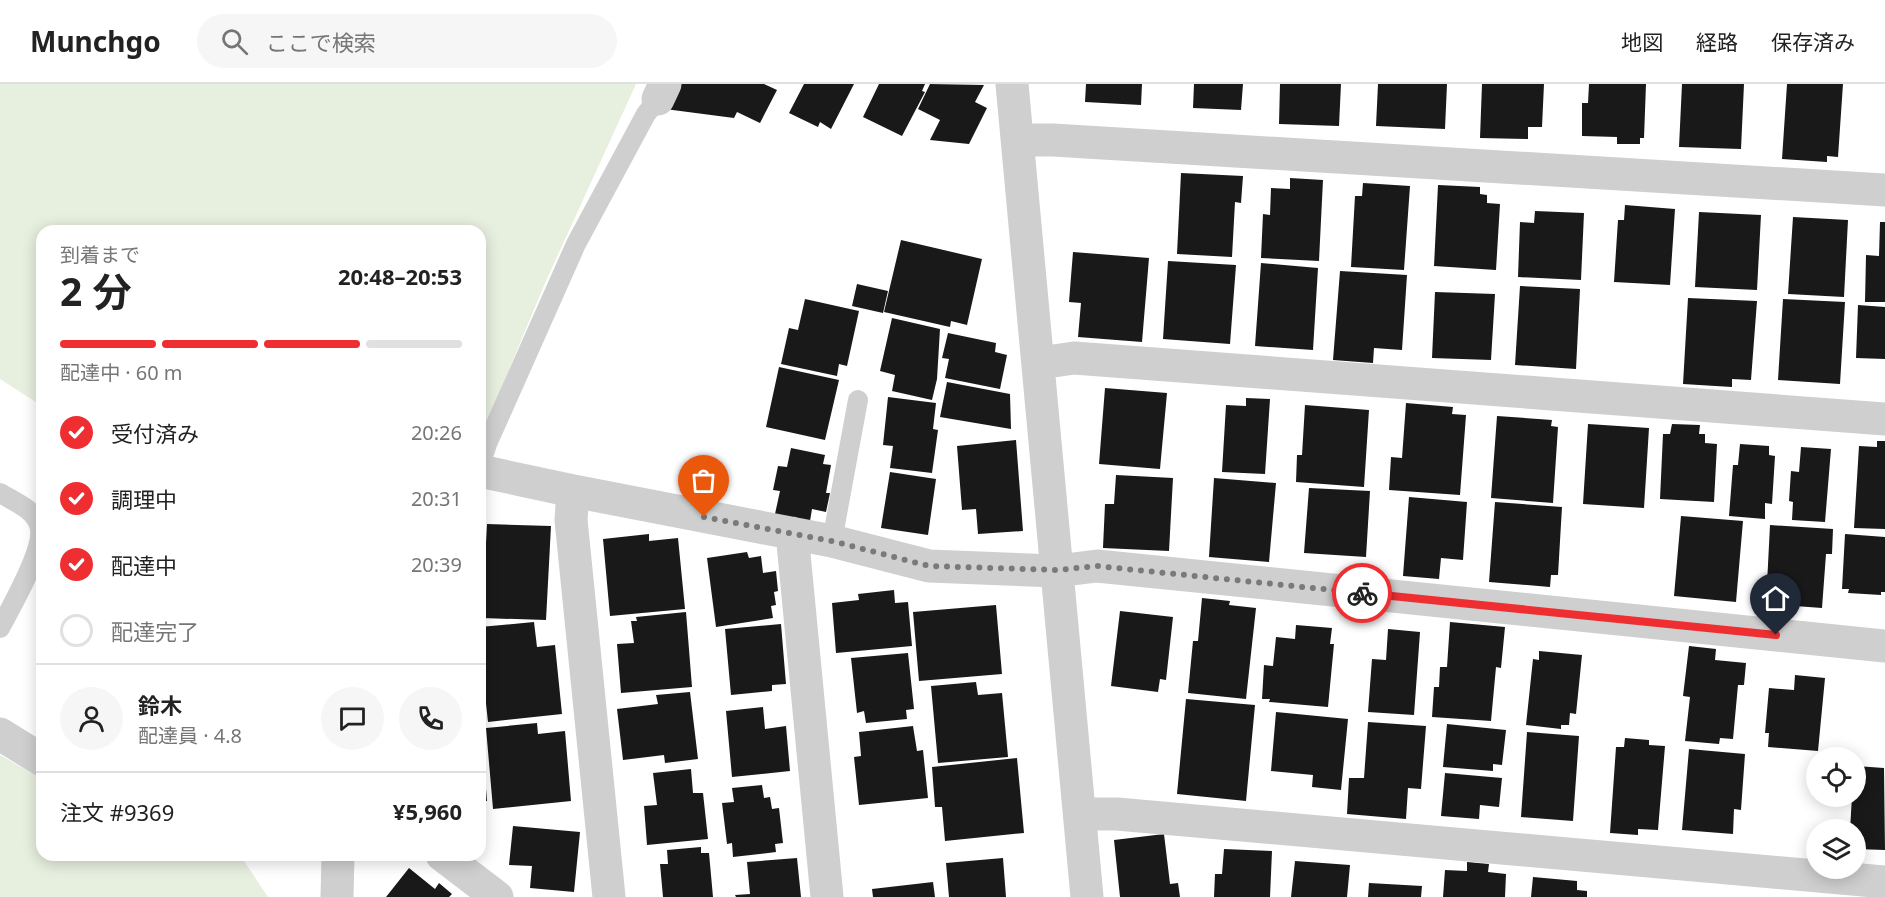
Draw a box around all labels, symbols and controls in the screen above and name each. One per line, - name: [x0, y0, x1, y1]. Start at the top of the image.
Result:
- search box: [197, 14, 617, 68]
- text: Munchgo: [30, 22, 161, 60]
- icon: search: [218, 25, 251, 58]
- text: ここで検索: [266, 27, 376, 57]
- text: 地図: [1621, 28, 1663, 56]
- text: 経路: [1696, 28, 1738, 56]
- text: 保存済み: [1771, 28, 1855, 56]
- text: 到着まで: [60, 241, 140, 268]
- text: 20:48–20:53: [338, 261, 462, 291]
- text: 2 分: [60, 264, 131, 317]
- text: 配達中 · 60 m: [60, 359, 183, 386]
- icon: check: [60, 416, 93, 449]
- text: 受付済み: [111, 418, 199, 448]
- text: 20:26: [411, 419, 462, 446]
- pin: [678, 455, 729, 517]
- icon: bag: [687, 464, 720, 497]
- icon: check: [60, 482, 93, 515]
- text: 調理中: [111, 484, 177, 514]
- text: 20:31: [411, 485, 462, 512]
- icon: check: [60, 548, 93, 581]
- text: 配達中: [111, 550, 177, 580]
- text: 20:39: [411, 551, 462, 578]
- courier: [1332, 563, 1392, 623]
- pin: [1750, 573, 1801, 635]
- icon: bike: [1346, 577, 1379, 610]
- icon: home: [1759, 582, 1792, 615]
- text: 配達完了: [111, 616, 199, 646]
- button: person: [60, 687, 123, 750]
- button: chat: [321, 687, 384, 750]
- button: phone: [399, 687, 462, 750]
- text: 鈴木: [138, 690, 182, 720]
- text: 配達員 · 4.8: [138, 722, 242, 749]
- map controls: [1806, 747, 1866, 879]
- button: locate: [1806, 747, 1866, 807]
- text: ¥5,960: [393, 796, 462, 826]
- text: 注文 #9369: [60, 797, 174, 827]
- button: layers: [1806, 819, 1866, 879]

